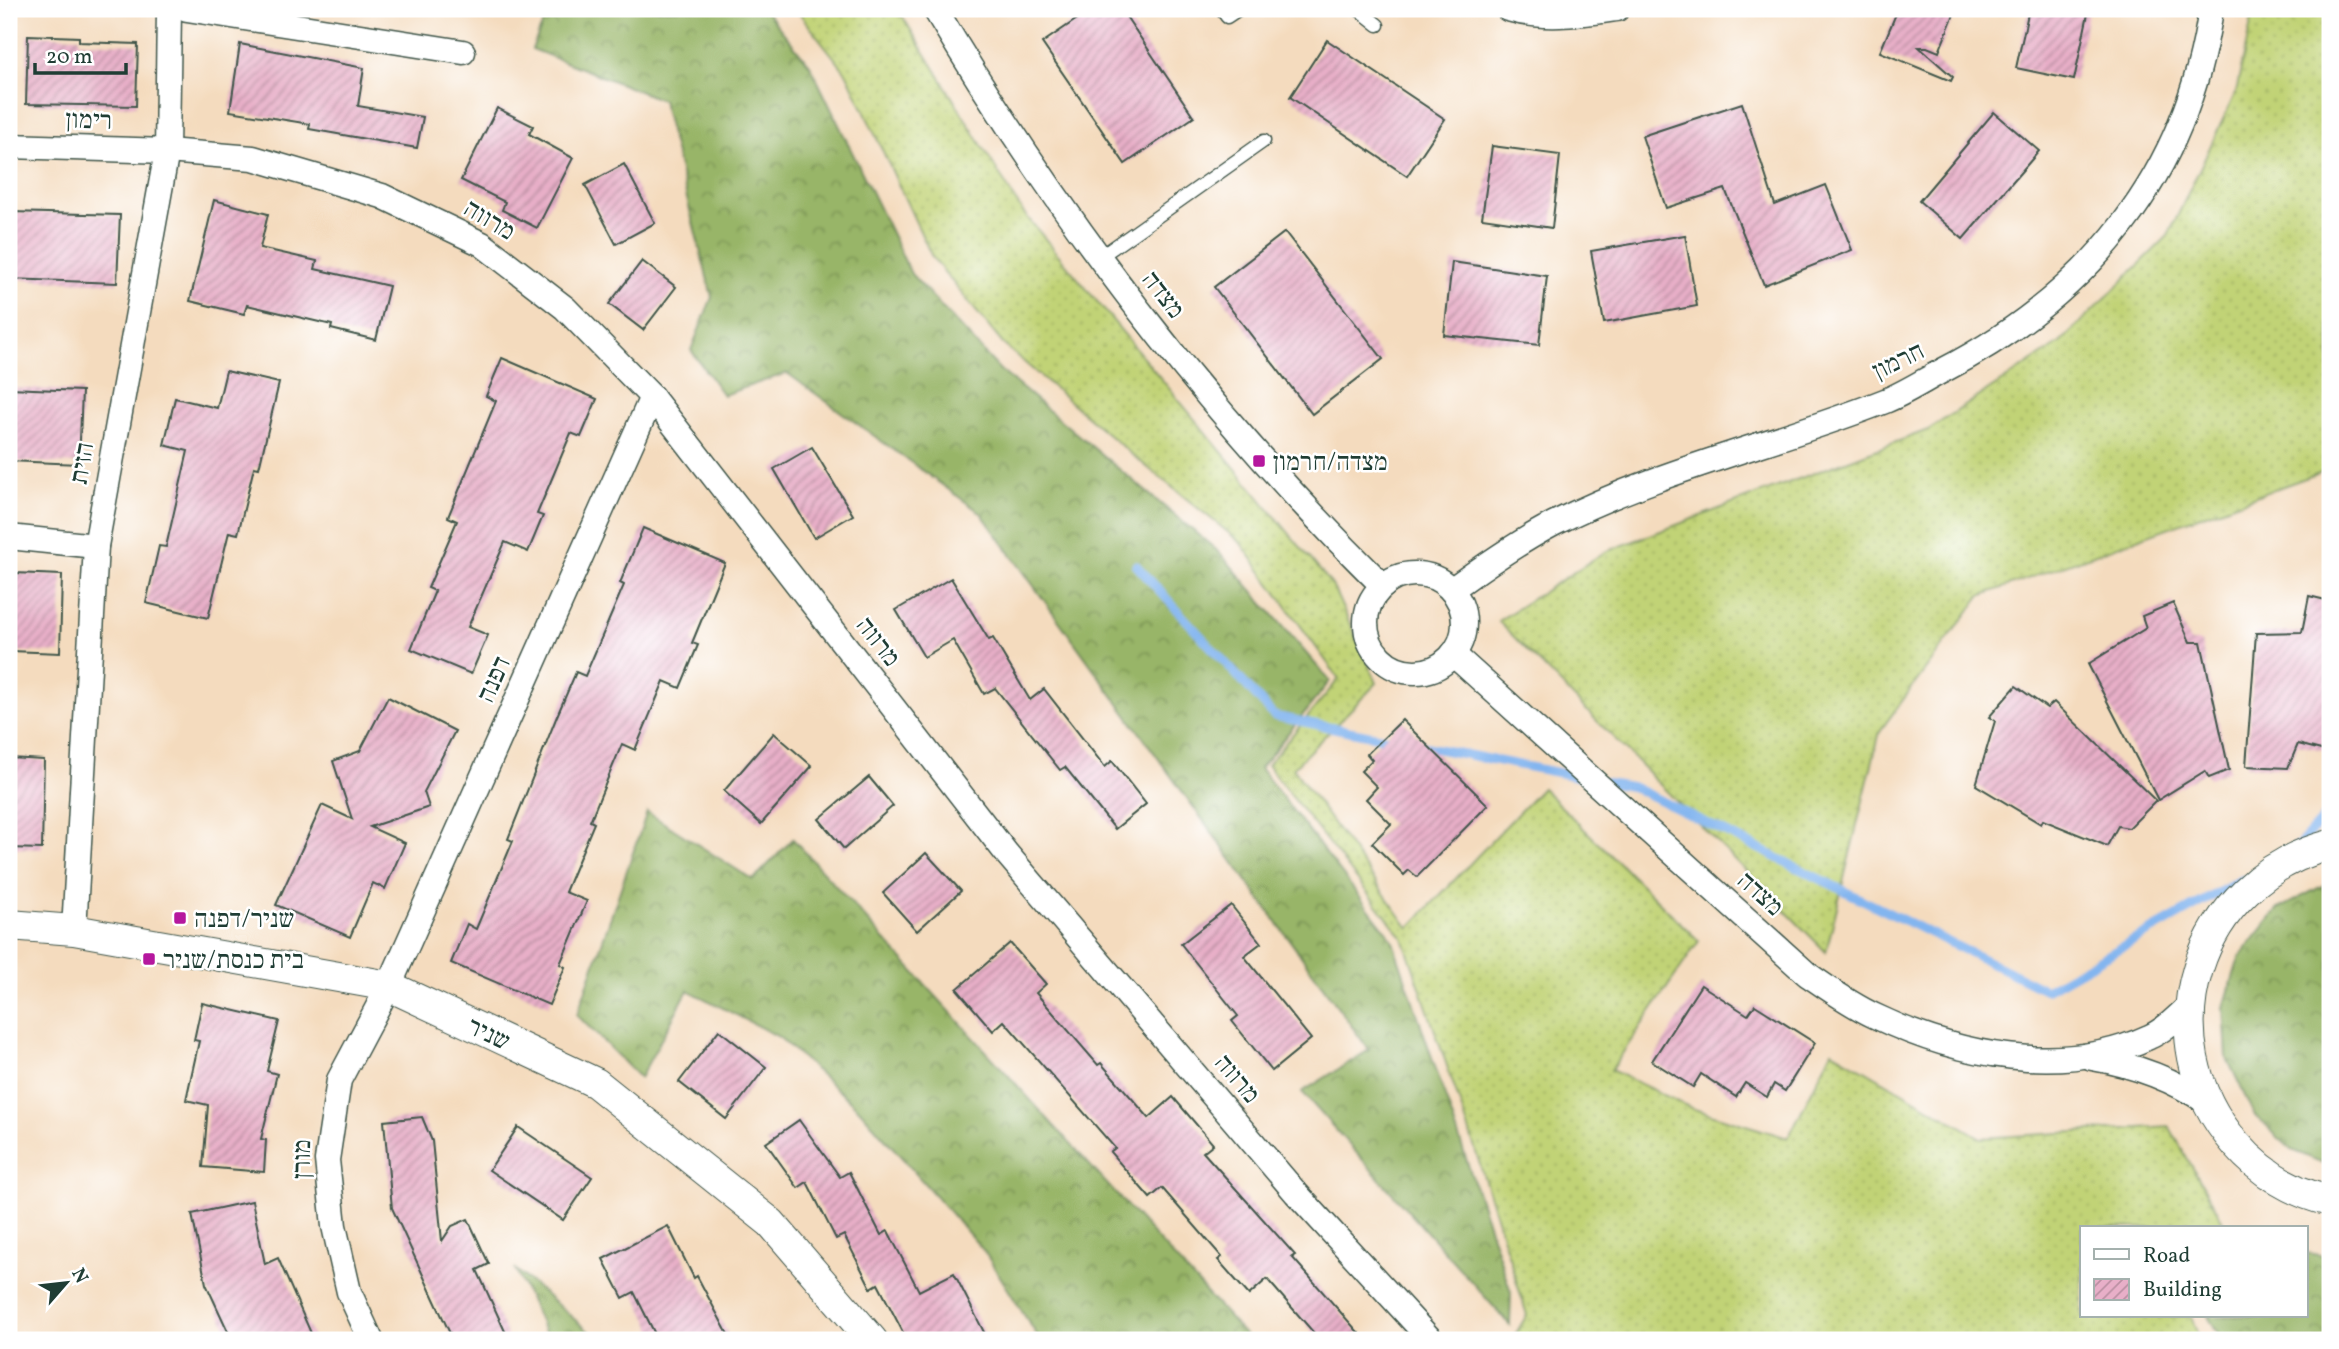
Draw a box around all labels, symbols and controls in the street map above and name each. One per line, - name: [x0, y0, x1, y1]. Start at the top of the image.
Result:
- scale bar: [35, 32, 126, 76]
- text: 20 m: [46, 43, 92, 72]
- street label: רימון: [65, 102, 113, 140]
- street label: מרווה: [456, 191, 522, 250]
- street label: מצדה: [1132, 264, 1193, 327]
- street label: חרמון: [1867, 334, 1931, 390]
- street label: הזית: [62, 440, 104, 487]
- place label: מצדה/חרמון: [1273, 445, 1388, 481]
- marker: מצדה/חרמון: [1251, 453, 1267, 469]
- street label: מרווה: [846, 610, 908, 675]
- street label: דפנה: [469, 651, 521, 709]
- street label: מצדה: [1728, 864, 1791, 925]
- place label: שניר/דפנה: [194, 902, 294, 938]
- marker: שניר/דפנה: [172, 910, 188, 926]
- place label: בית כנסת/שניר: [163, 943, 304, 979]
- marker: בית כנסת/שניר: [141, 951, 157, 967]
- street label: שניר: [461, 1009, 516, 1060]
- street label: מרווה: [1205, 1047, 1268, 1112]
- street label: מורן: [285, 1139, 321, 1179]
- legend: [2080, 1226, 2308, 1318]
- text: Road: [2143, 1242, 2190, 1271]
- north arrow: [32, 1248, 102, 1318]
- text: N: [65, 1264, 94, 1288]
- text: Building: [2143, 1276, 2222, 1305]

